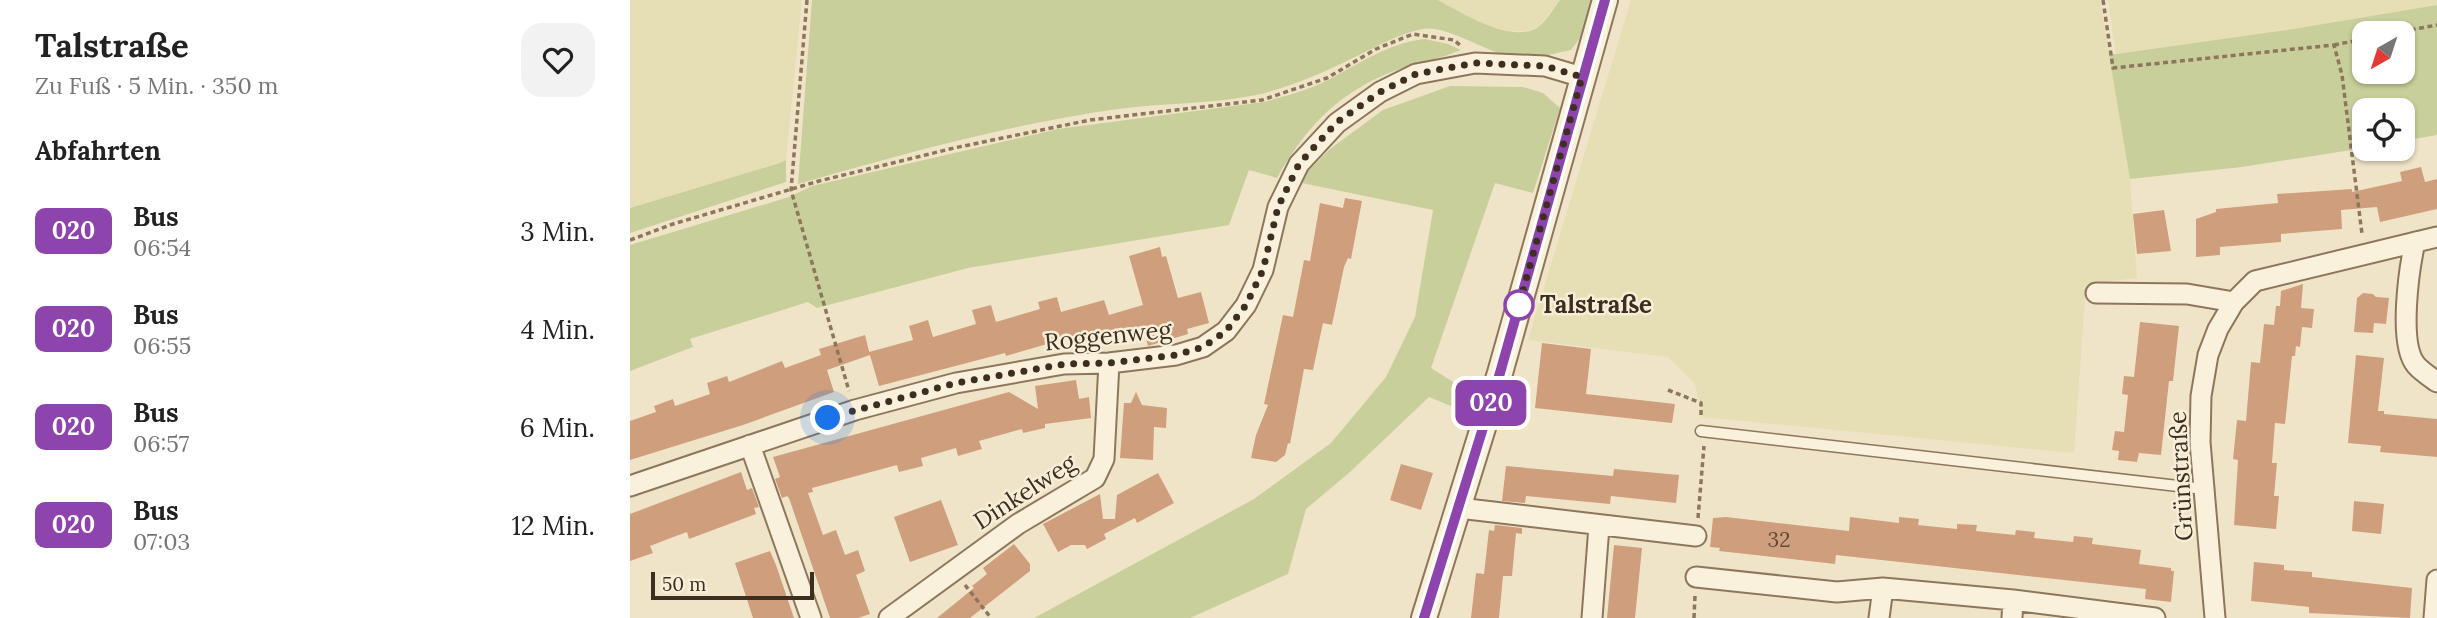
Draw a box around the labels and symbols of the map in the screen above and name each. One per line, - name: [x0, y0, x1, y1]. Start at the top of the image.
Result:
- north arrow: [2352, 21, 2415, 84]
- place label: Talstraße: [1540, 289, 1652, 320]
- marker: Talstraße: [1504, 290, 1534, 320]
- street label: Roggenweg: [1043, 313, 1174, 358]
- line badge: 020: [1451, 380, 1531, 426]
- your location: [810, 400, 845, 435]
- street label: Grünstraße: [2162, 410, 2199, 542]
- street label: Dinkelweg: [967, 446, 1083, 536]
- house number: 32: [1768, 526, 1790, 553]
- scale bar: [651, 569, 814, 601]

